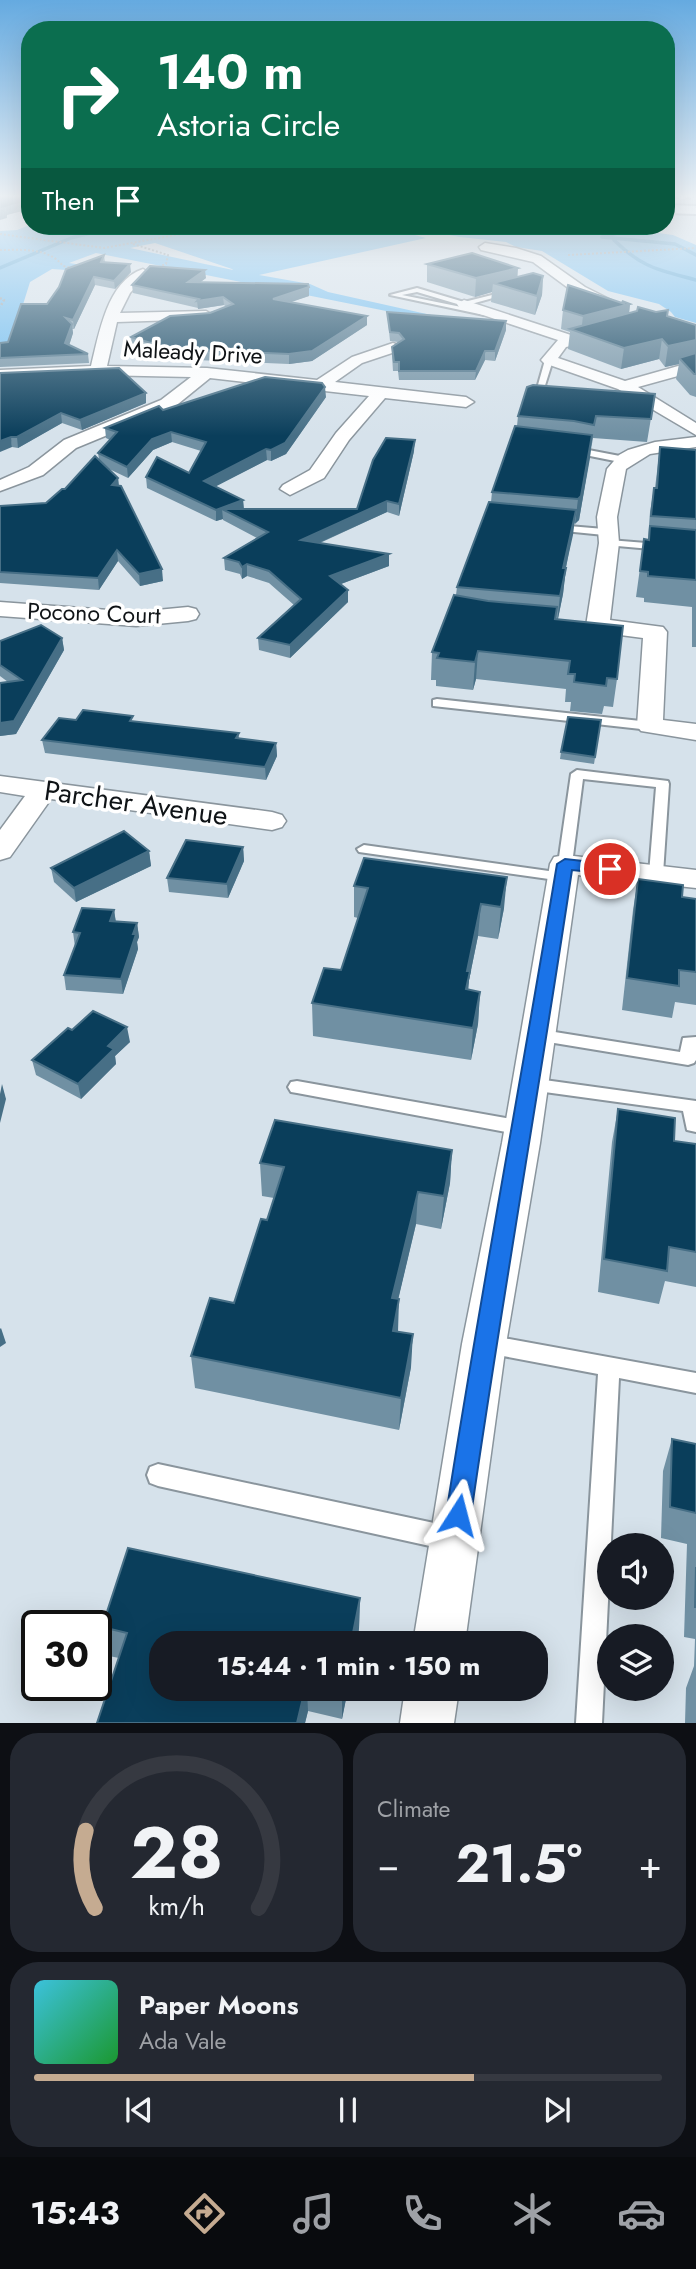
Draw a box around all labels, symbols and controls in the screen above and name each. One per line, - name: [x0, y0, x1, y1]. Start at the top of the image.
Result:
- text: 140 m: [157, 37, 303, 107]
- icon: right: [42, 49, 133, 140]
- text: Astoria Circle: [157, 102, 340, 148]
- text: Then: [42, 182, 95, 220]
- icon: arrive: [109, 182, 147, 220]
- street label: Maleady Drive: [123, 331, 264, 373]
- street label: Pocono Court: [27, 594, 162, 632]
- street label: Parcher Avenue: [42, 770, 230, 836]
- pin: [580, 839, 640, 899]
- icon: arrive: [591, 850, 629, 888]
- position arrow: [421, 1478, 495, 1552]
- map controls: [597, 1533, 674, 1701]
- button: sound: [597, 1533, 674, 1610]
- speed limit sign: 30: [21, 1610, 112, 1701]
- button: layers: [597, 1624, 674, 1701]
- text: 15:44 · 1 min · 150 m: [217, 1647, 480, 1685]
- text: Climate: [377, 1792, 450, 1826]
- text: 28: [130, 1801, 223, 1906]
- text: 21.5°: [456, 1826, 582, 1902]
- text: −: [377, 1837, 399, 1892]
- text: +: [639, 1837, 662, 1892]
- text: km/h: [148, 1888, 205, 1924]
- text: Paper Moons: [139, 1986, 299, 2024]
- text: Ada Vale: [139, 2024, 226, 2058]
- icon: previous: [120, 2091, 158, 2129]
- icon: pause: [329, 2091, 367, 2129]
- icon: next: [538, 2091, 576, 2129]
- icon: directions: [180, 2189, 229, 2238]
- icon: music: [289, 2189, 338, 2238]
- icon: phone: [398, 2189, 447, 2238]
- icon: climate: [508, 2189, 557, 2238]
- icon: car: [617, 2189, 666, 2238]
- text: 15:43: [30, 2190, 120, 2236]

